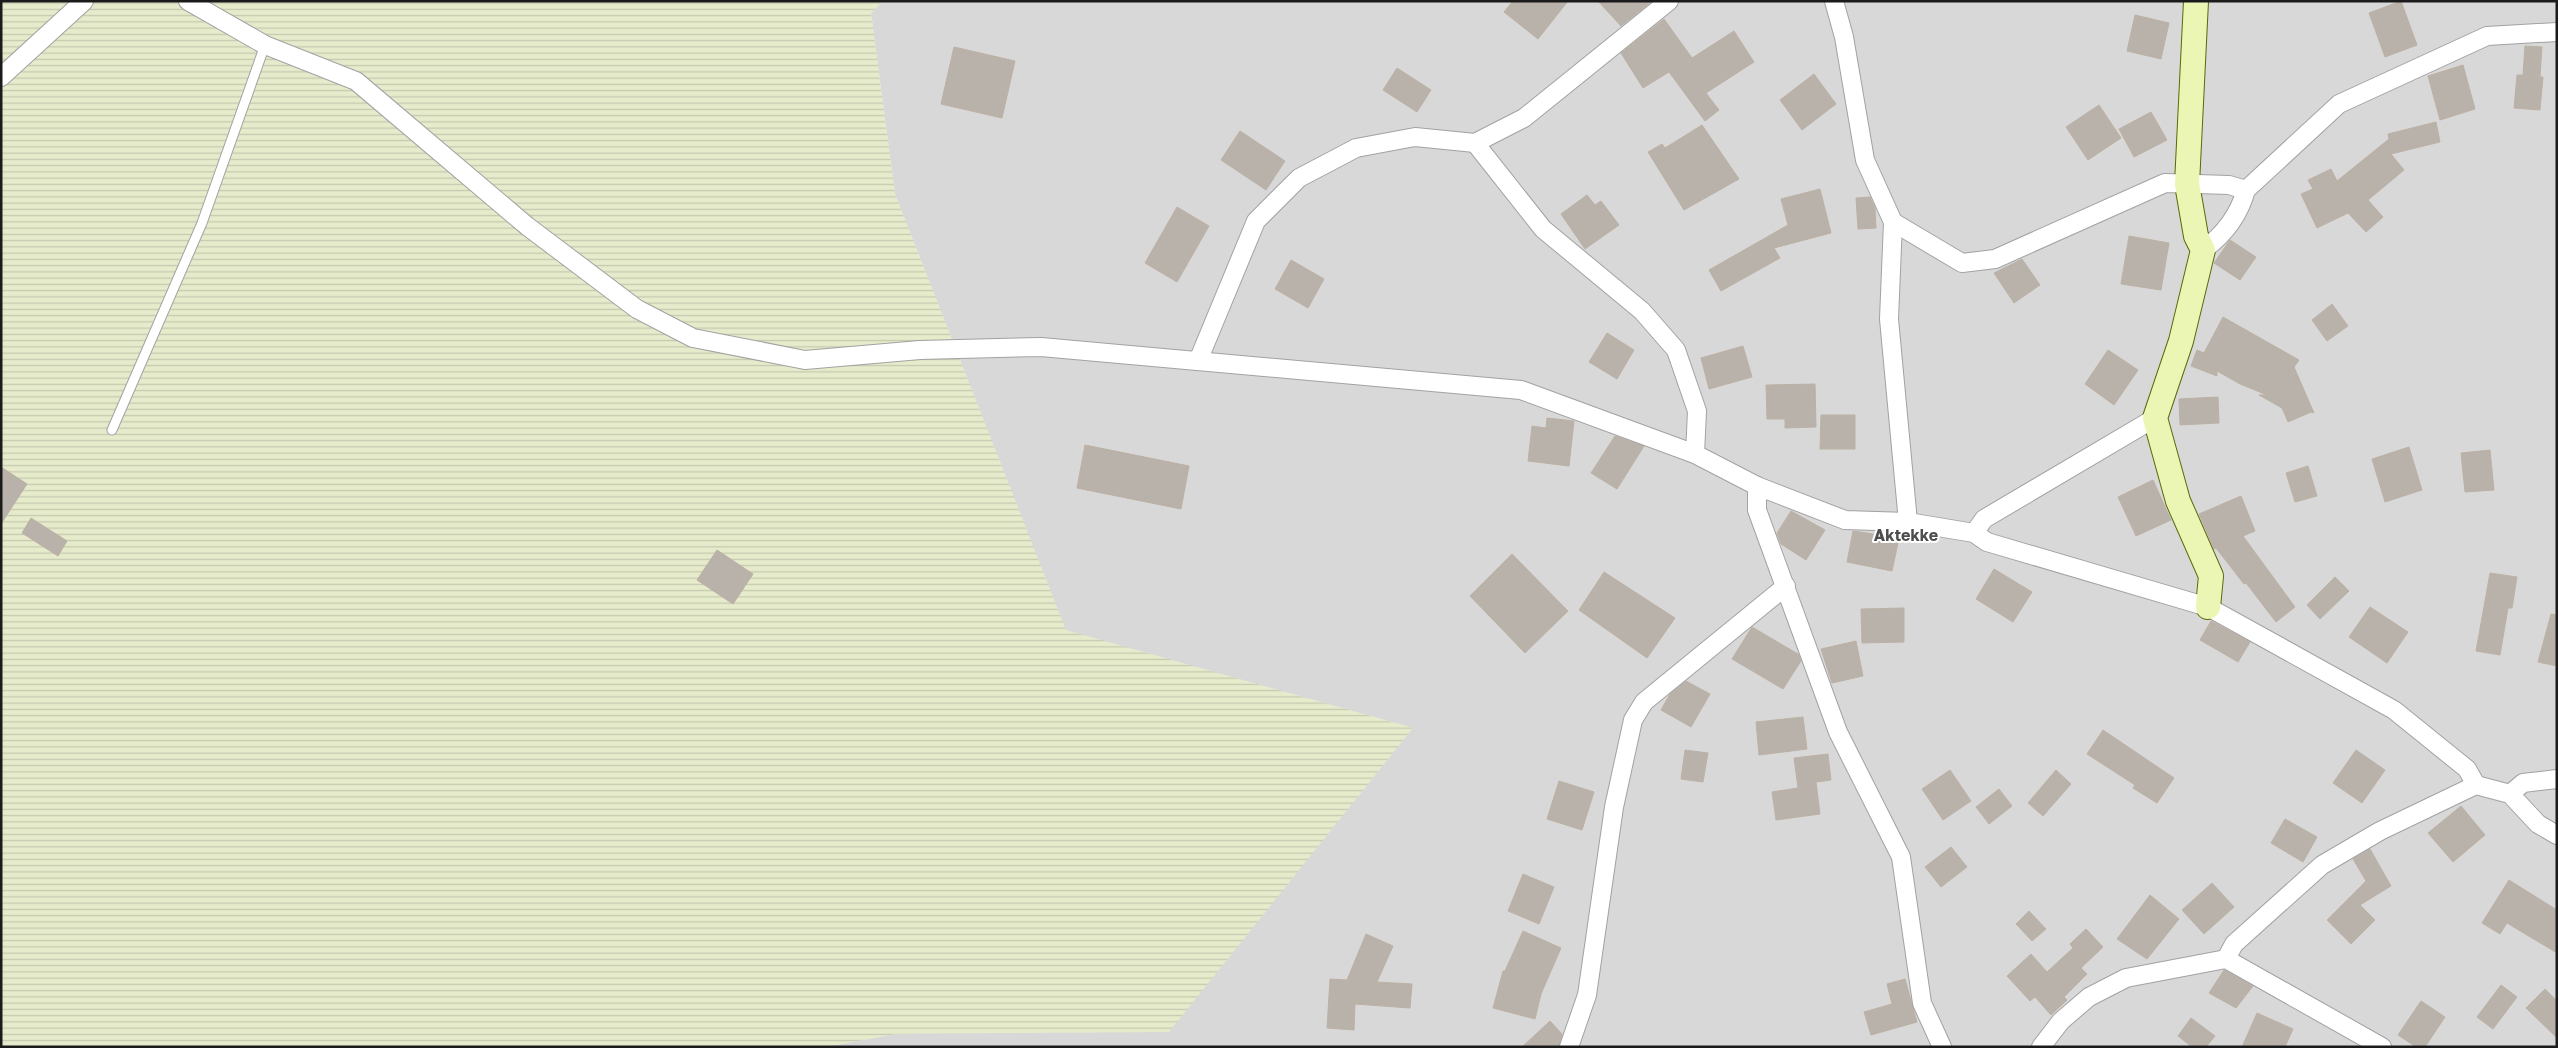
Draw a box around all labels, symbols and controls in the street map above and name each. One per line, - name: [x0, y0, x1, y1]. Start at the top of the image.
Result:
- district label: Aktekke: [1874, 525, 1938, 545]

